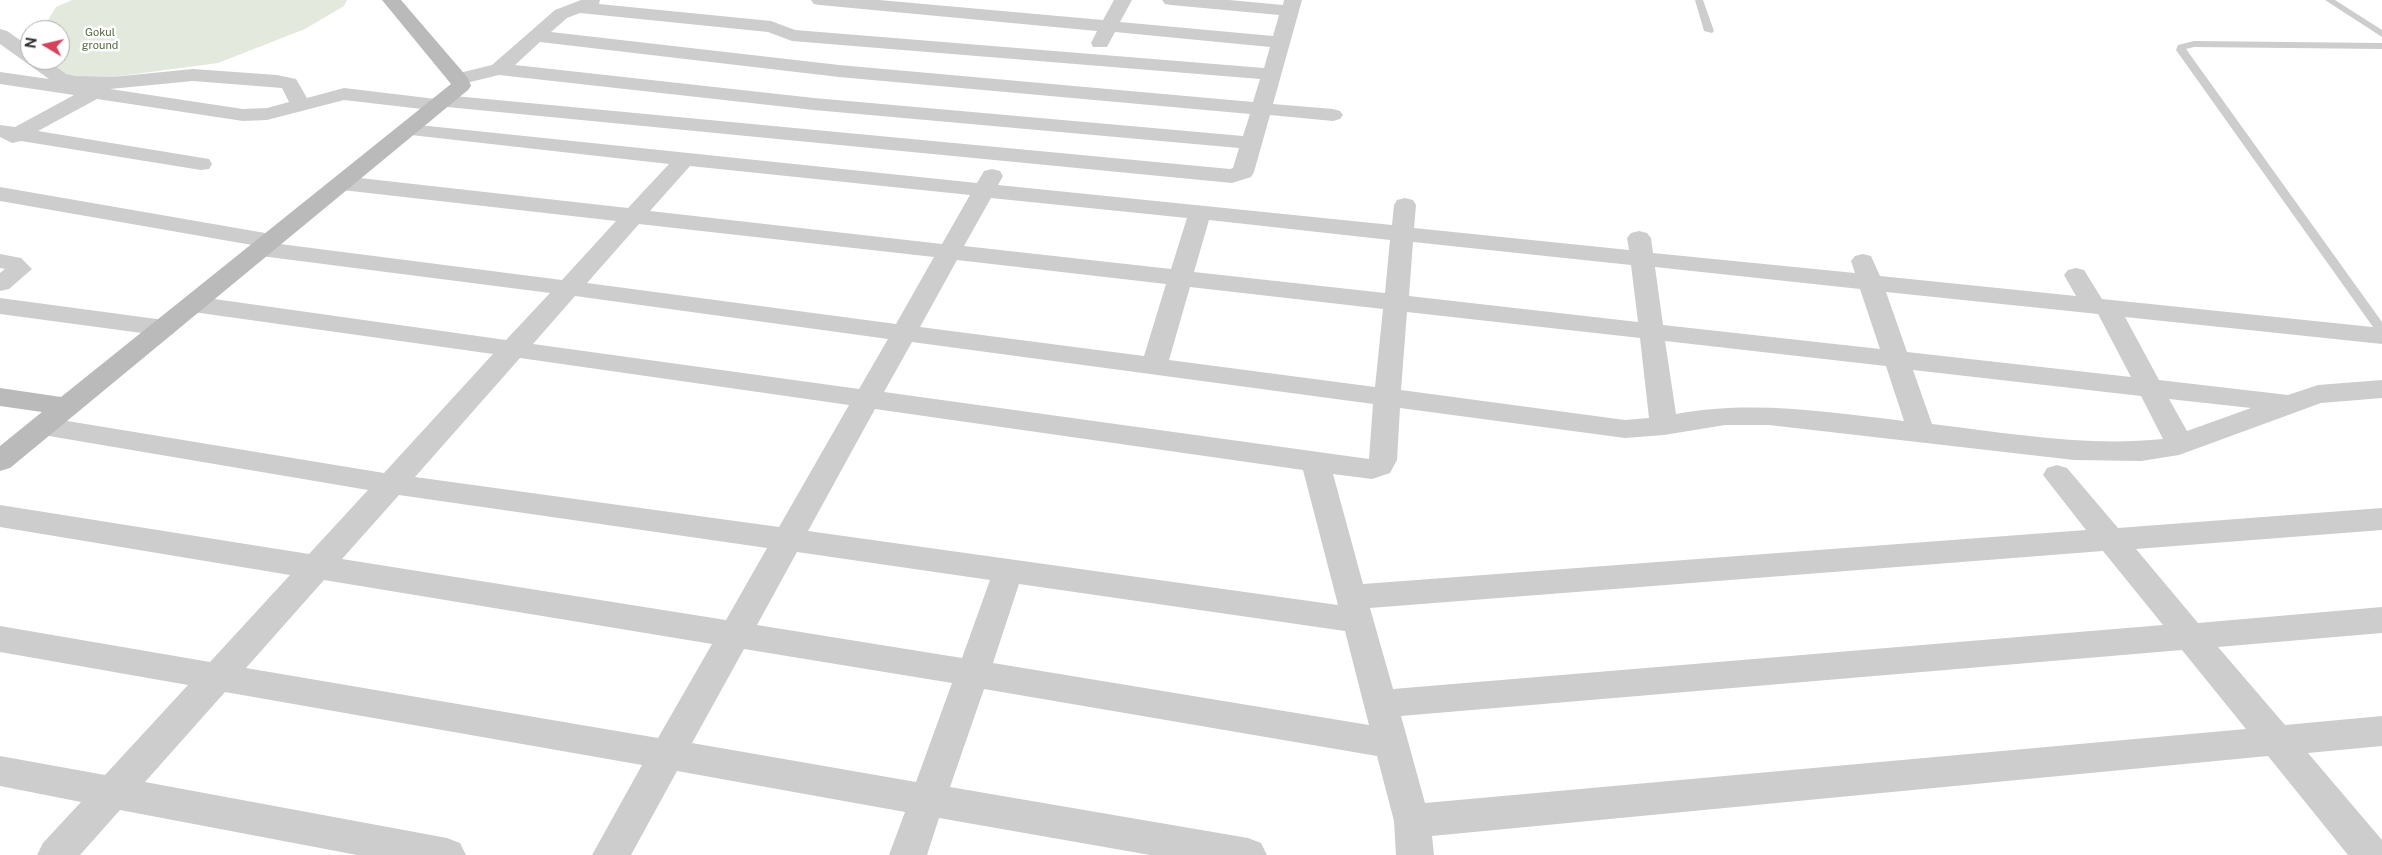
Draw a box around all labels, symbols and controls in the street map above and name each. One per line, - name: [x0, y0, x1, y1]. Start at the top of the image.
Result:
- north arrow: [20, 20, 70, 70]
- park label: Gokul ground: [82, 26, 118, 52]
- text: N: [22, 36, 40, 49]

